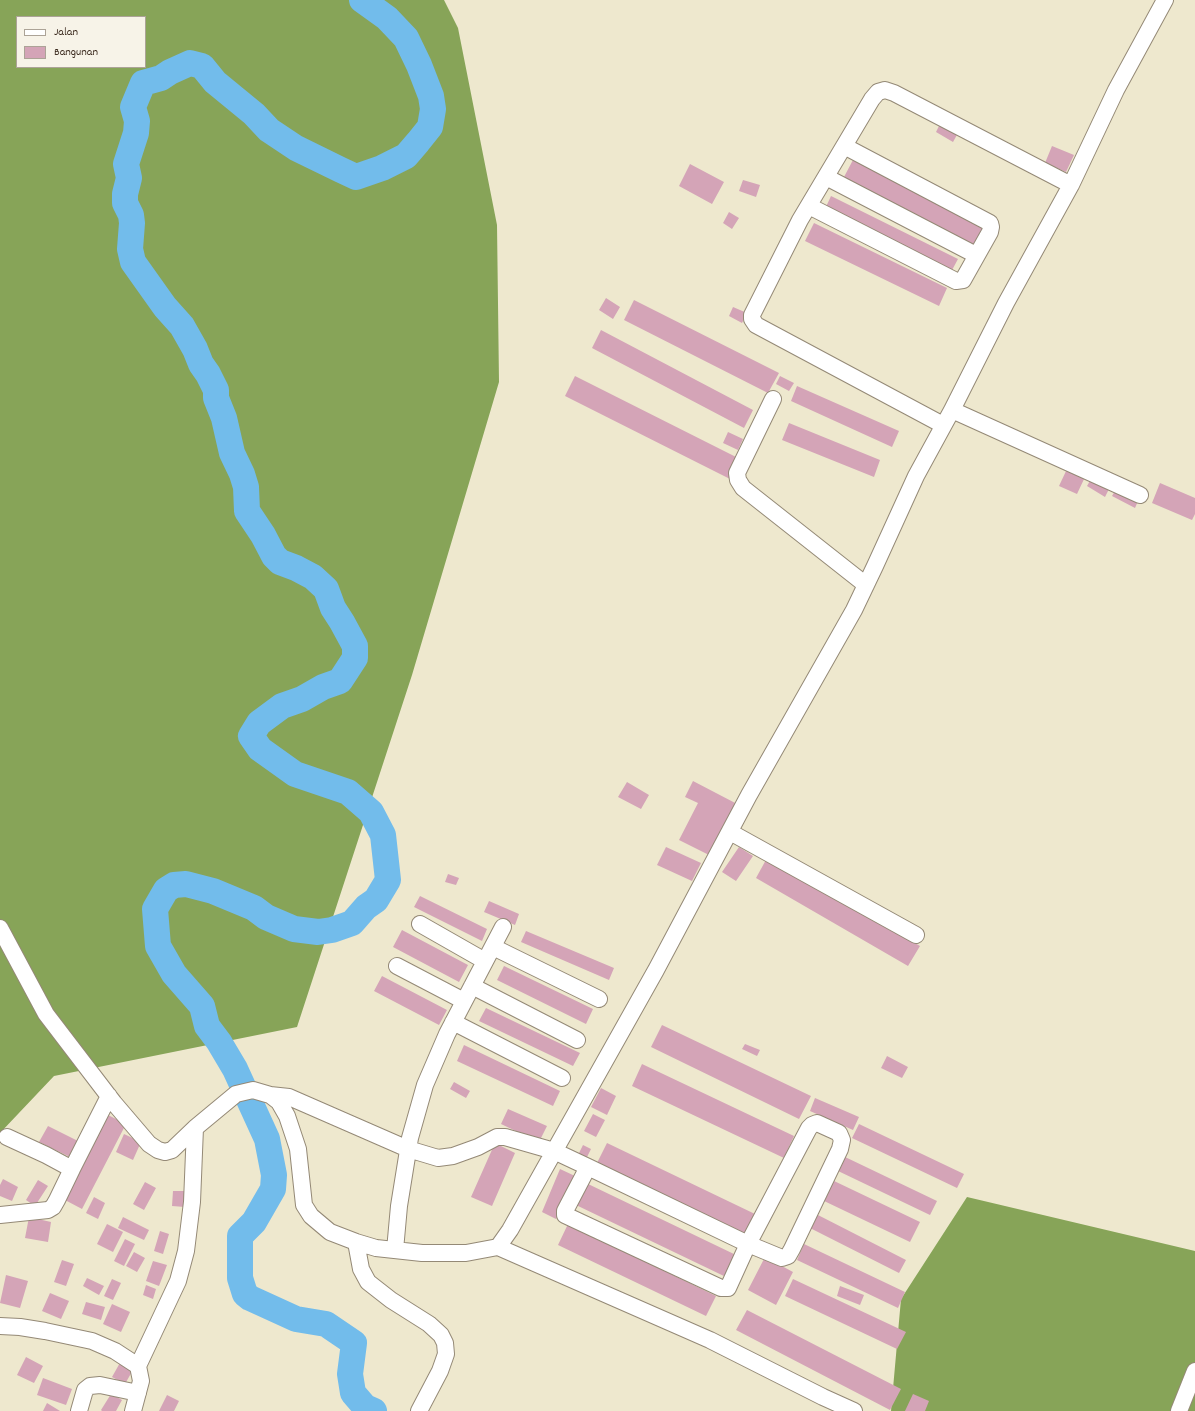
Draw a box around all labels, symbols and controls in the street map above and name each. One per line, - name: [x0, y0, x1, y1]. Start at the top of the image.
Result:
- legend: [16, 16, 146, 68]
- text: Jalan: [54, 24, 78, 41]
- text: Bangunan: [54, 44, 98, 61]

